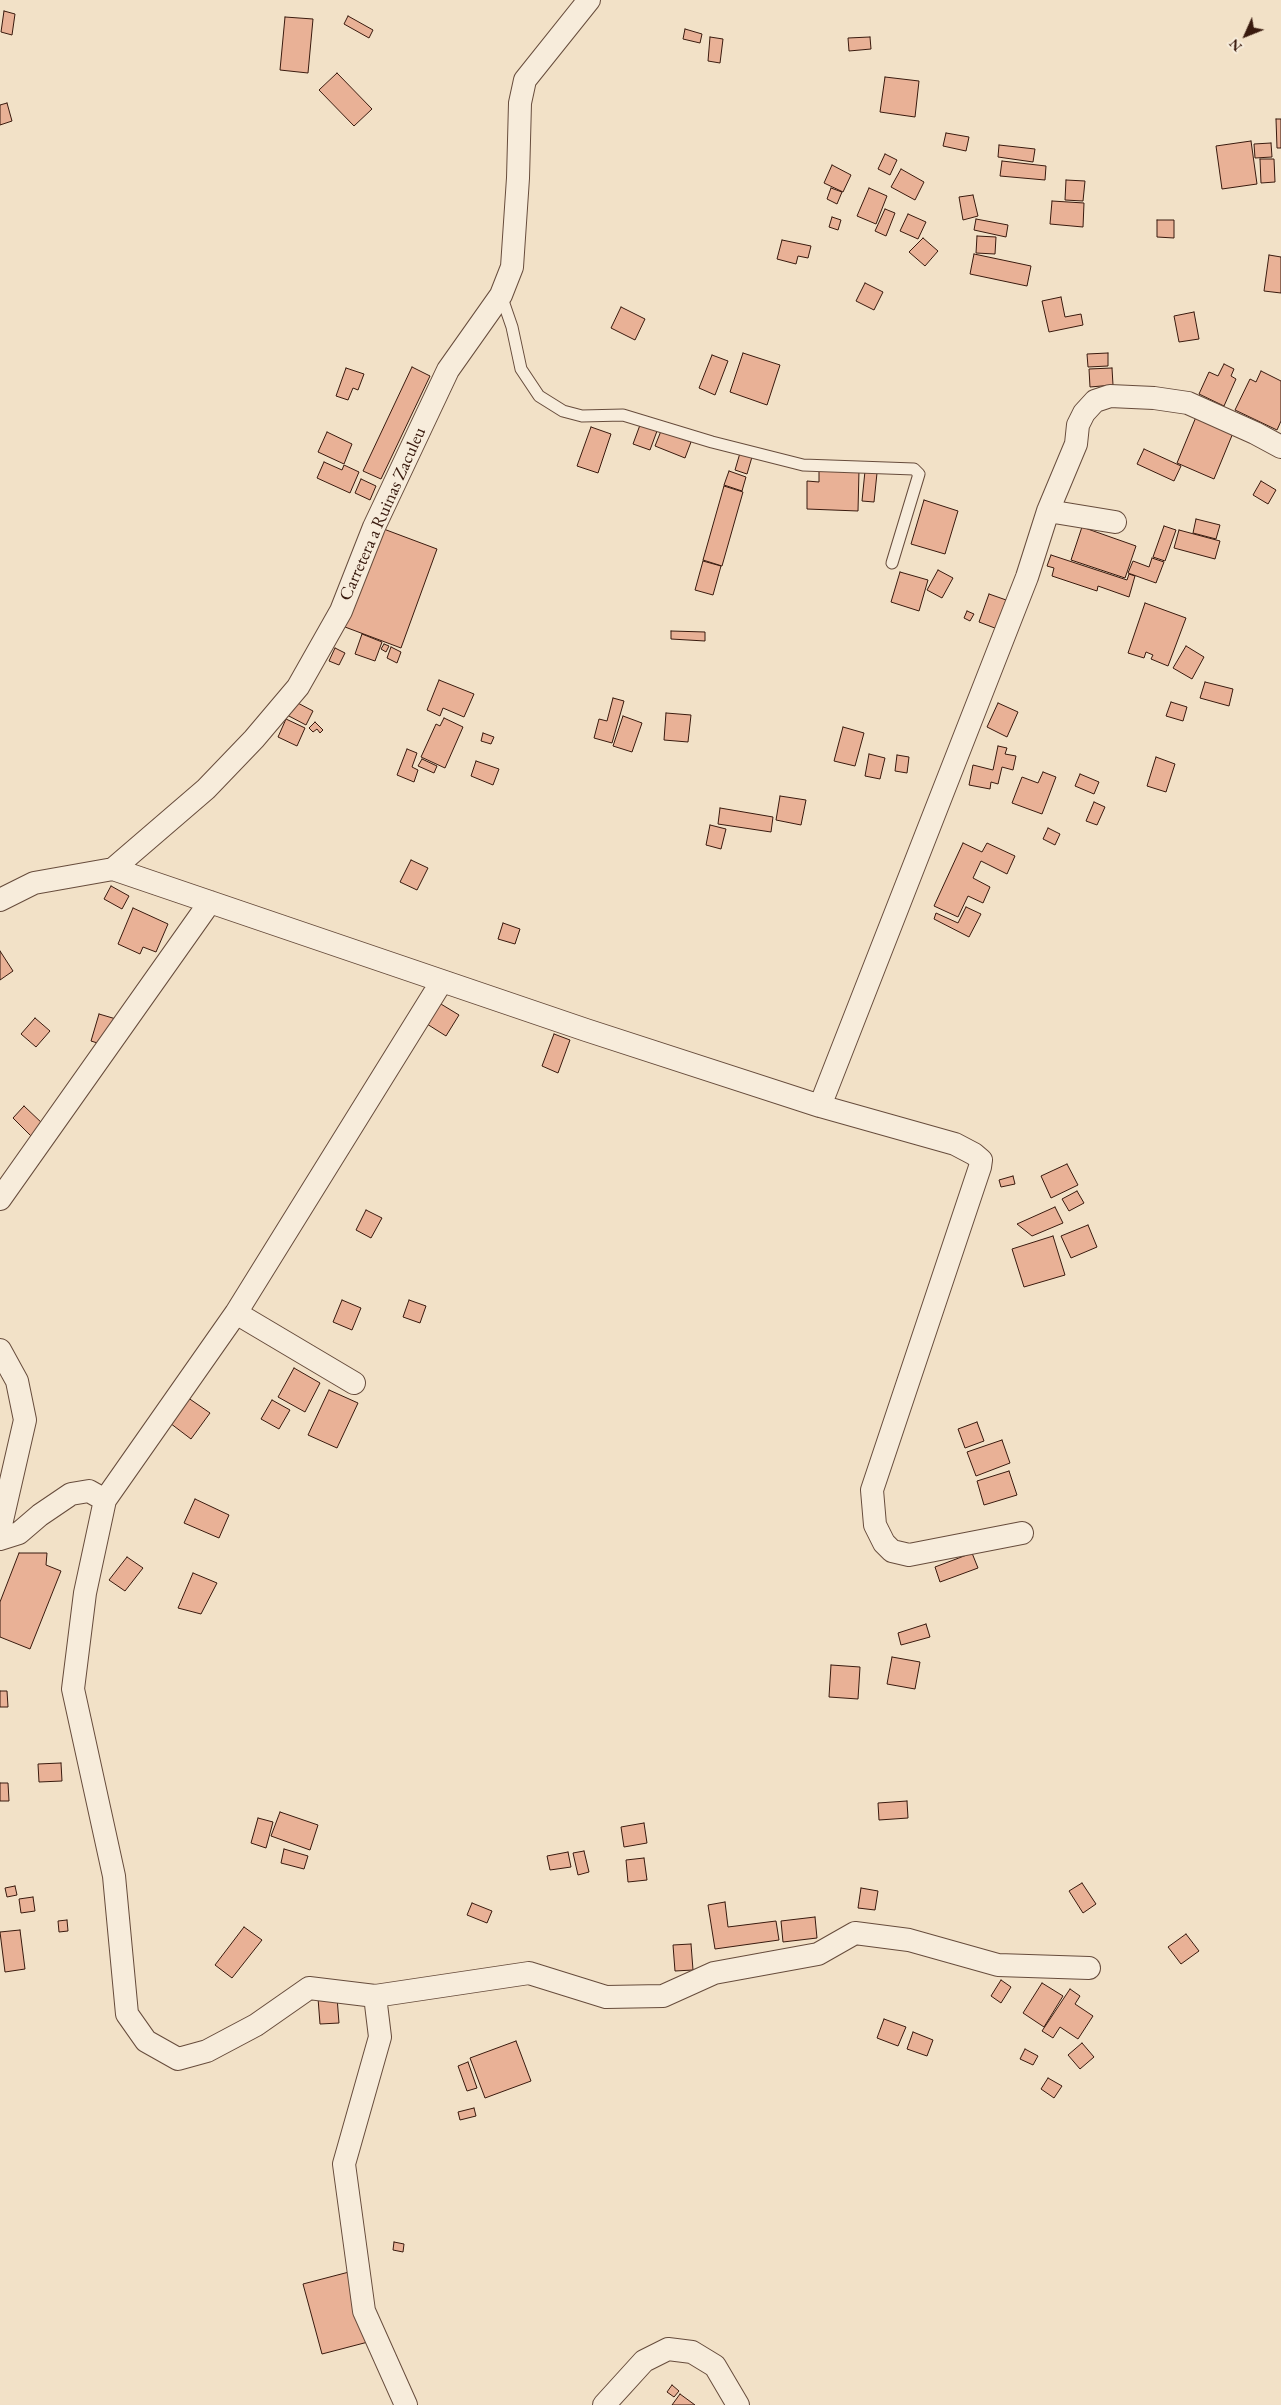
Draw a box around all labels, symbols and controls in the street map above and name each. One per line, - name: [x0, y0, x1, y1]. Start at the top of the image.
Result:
- north arrow: [1221, 10, 1271, 60]
- text: N: [1225, 35, 1246, 56]
- street label: Carretera a Ruinas Zaculeu: [335, 424, 431, 604]

